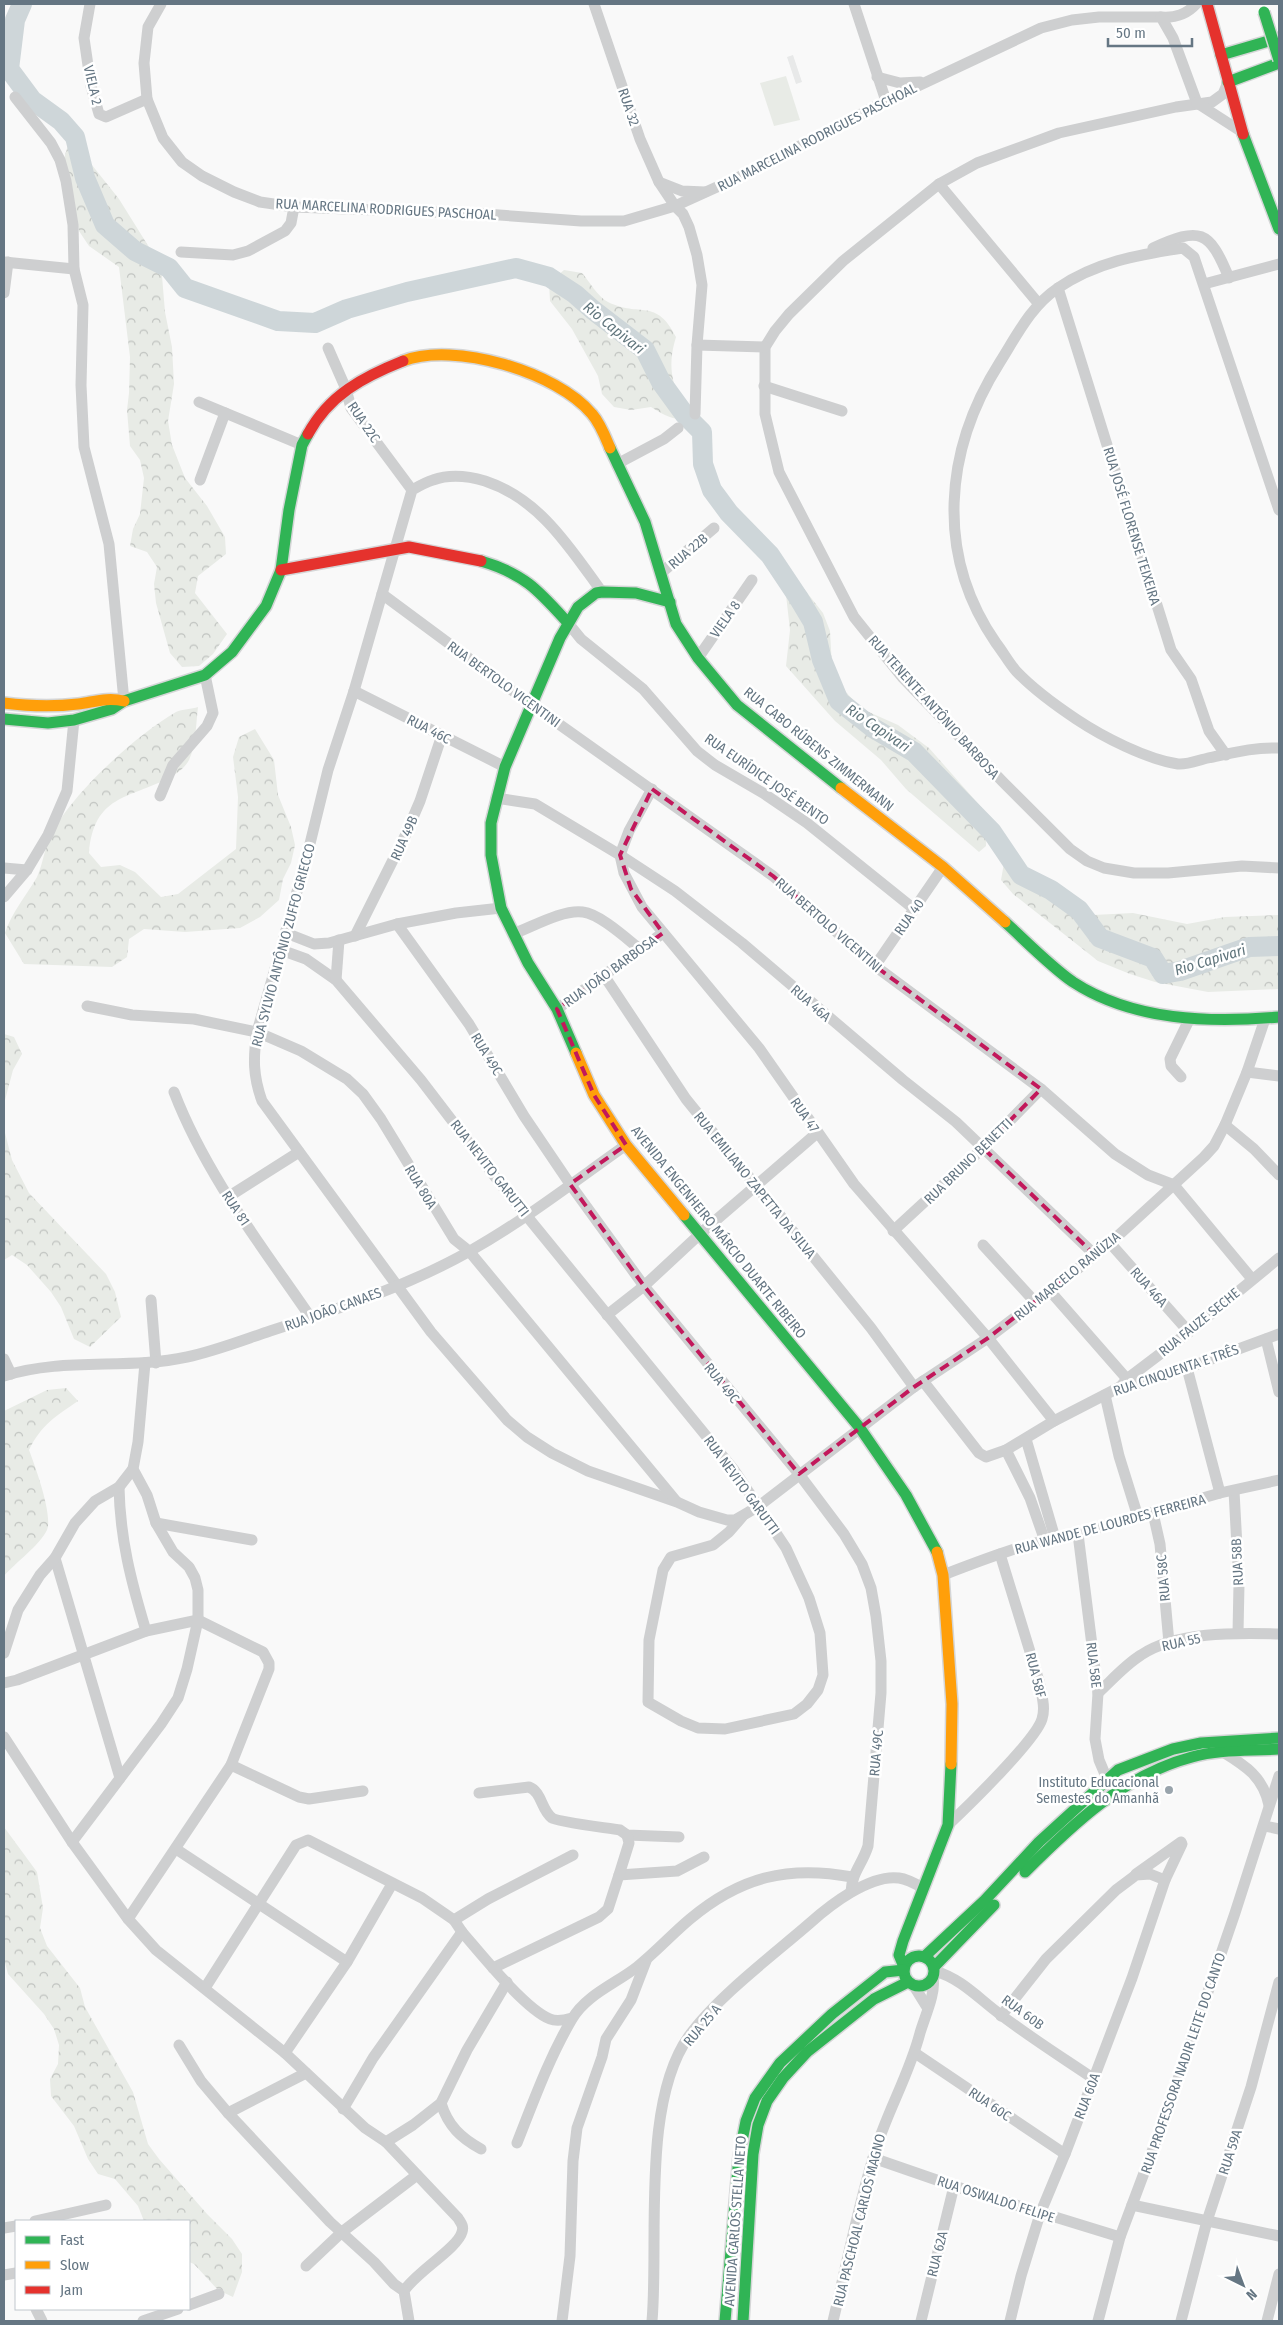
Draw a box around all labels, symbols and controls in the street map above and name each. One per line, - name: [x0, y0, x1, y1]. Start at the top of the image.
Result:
- scale bar: [1108, 15, 1192, 47]
- text: 50 m: [1116, 24, 1146, 42]
- street label: VIELA 2: [80, 64, 105, 107]
- street label: RUA MARCELINA RODRIGUES PASCHOAL: [715, 80, 920, 195]
- street label: RUA 32: [614, 86, 643, 128]
- street label: RUA MARCELINA RODRIGUES PASCHOAL: [275, 195, 497, 224]
- water label: Rio Capivari: [580, 298, 648, 358]
- street label: RUA 22C: [344, 399, 383, 446]
- street label: RUA JOSÉ FLORENSE TEIXEIRA: [1099, 445, 1165, 608]
- street label: RUA 22B: [665, 530, 712, 573]
- street label: VIELA 8: [707, 598, 744, 641]
- street label: RUA TENENTE ANTÔNIO BARBOSA: [865, 631, 1004, 783]
- street label: RUA BERTOLO VICENTINI: [444, 638, 564, 731]
- street label: RUA CABO RÚBENS ZIMMERMANN: [740, 683, 898, 815]
- water label: Rio Capivari: [843, 700, 914, 756]
- street label: RUA 46C: [404, 711, 454, 748]
- street label: RUA EURÍDICE JOSÉ BENTO: [701, 729, 833, 829]
- street label: RUA 49B: [387, 813, 422, 863]
- street label: RUA SYLVIO ANTÔNIO ZUFFO GRIECCO: [247, 841, 319, 1049]
- street label: RUA BERTOLO VICENTINI: [772, 874, 885, 976]
- street label: RUA 40: [891, 896, 928, 939]
- street label: RUA JOÃO BARBOSA: [560, 931, 661, 1011]
- water label: Rio Capivari: [1172, 941, 1248, 979]
- street label: RUA 46A: [787, 981, 835, 1026]
- street label: RUA 49C: [467, 1030, 506, 1079]
- street label: RUA 47: [787, 1095, 823, 1136]
- street label: RUA EMILIANO ZAPETTA DA SILVA: [690, 1109, 819, 1263]
- street label: RUA BRUNO BENETTI: [921, 1115, 1016, 1208]
- street label: RUA NEVITO GARUTTI: [447, 1117, 533, 1220]
- street label: AVENIDA ENGENHEIRO MÁRCIO DUARTE RIBEIRO: [627, 1122, 811, 1342]
- street label: RUA 80A: [401, 1162, 441, 1213]
- street label: RUA 81: [218, 1188, 253, 1229]
- street label: RUA MARCELO RANÚZIA: [1010, 1227, 1124, 1324]
- street label: RUA 46A: [1126, 1264, 1171, 1311]
- street label: RUA JOÃO CANAES: [282, 1284, 384, 1335]
- street label: RUA FAUZE SECHE: [1155, 1284, 1243, 1360]
- street label: RUA CINQUENTA E TRÊS: [1111, 1340, 1241, 1400]
- street label: RUA 49C: [700, 1360, 743, 1407]
- street label: RUA NEVITO GARUTTI: [700, 1433, 783, 1538]
- street label: RUA WANDE DE LOURDES FERREIRA: [1013, 1491, 1208, 1558]
- street label: RUA 58B: [1228, 1538, 1247, 1586]
- street label: RUA 58C: [1153, 1554, 1174, 1602]
- street label: RUA 55: [1160, 1630, 1202, 1655]
- street label: RUA 58E: [1082, 1641, 1105, 1689]
- street label: RUA 58F: [1022, 1651, 1049, 1699]
- street label: RUA 49C: [866, 1729, 887, 1777]
- place label: Instituto Educacional Semestes do Amanhã: [1036, 1774, 1159, 1807]
- marker: Instituto Educacional Semestes do Amanhã: [1163, 1784, 1175, 1796]
- street label: RUA PROFESSORA NADIR LEITE DO CANTO: [1138, 1950, 1229, 2176]
- street label: RUA 60B: [998, 1991, 1047, 2034]
- street label: RUA 25 A: [680, 2000, 725, 2050]
- street label: RUA 60A: [1071, 2070, 1104, 2122]
- street label: RUA 60C: [965, 2084, 1014, 2125]
- street label: RUA 59A: [1215, 2127, 1246, 2177]
- street label: RUA PASCHOAL CARLOS MAGNO: [830, 2132, 889, 2308]
- street label: AVENIDA CARLOS STELLA NETO: [721, 2135, 750, 2307]
- street label: RUA OSWALDO FELIPE: [935, 2172, 1057, 2227]
- legend: [15, 2220, 190, 2310]
- street label: RUA 62A: [924, 2229, 952, 2279]
- text: Fast: [60, 2231, 84, 2249]
- text: Slow: [60, 2256, 89, 2274]
- north arrow: [1218, 2260, 1268, 2310]
- text: Jam: [60, 2281, 83, 2299]
- text: N: [1243, 2285, 1260, 2303]

